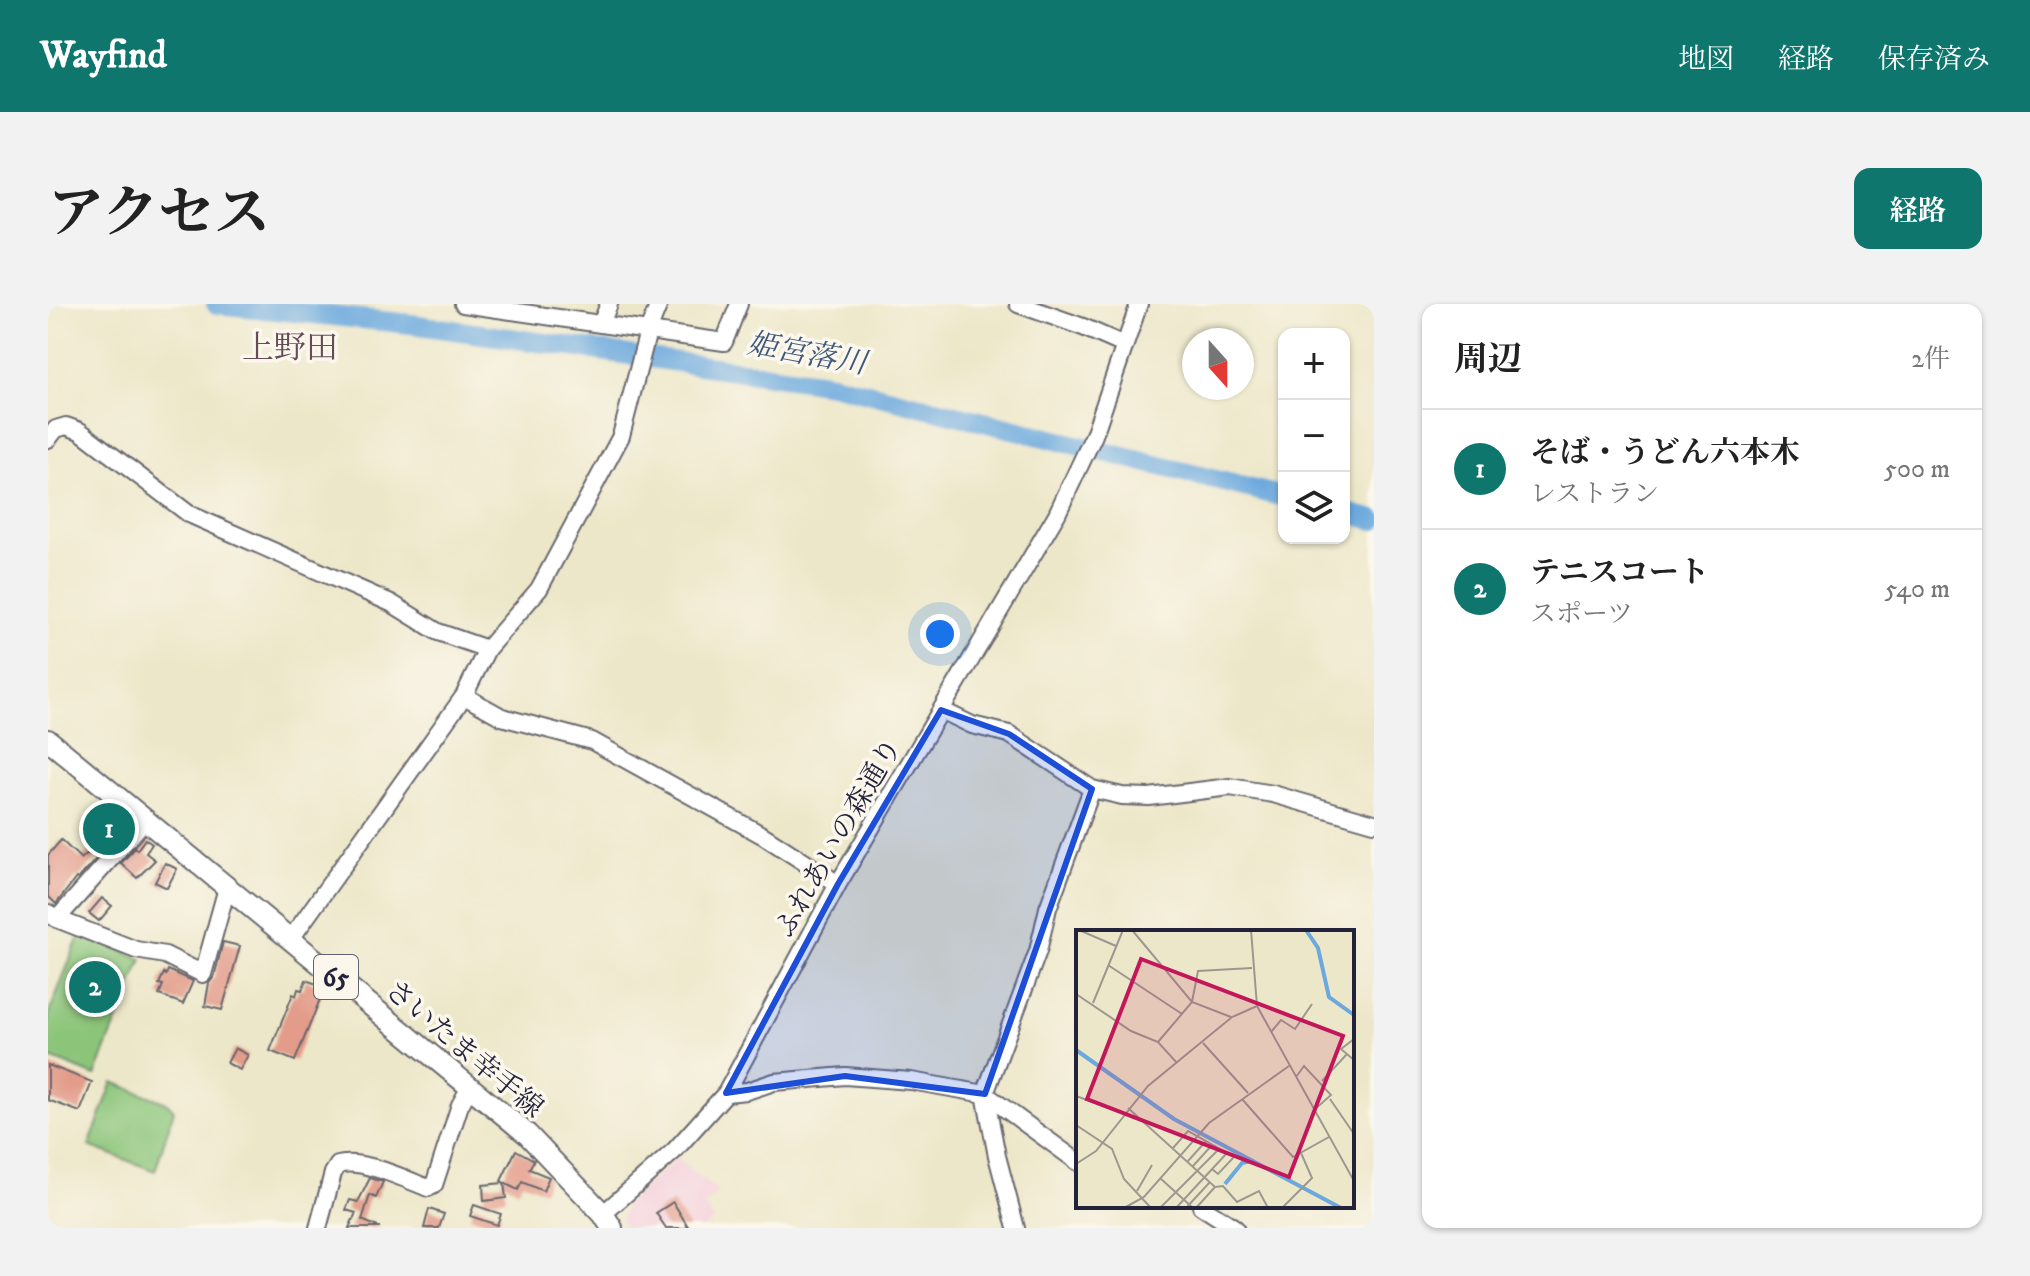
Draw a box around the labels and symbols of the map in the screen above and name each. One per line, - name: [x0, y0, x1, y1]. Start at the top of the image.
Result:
- water label: 姫宮落川: [744, 326, 872, 384]
- north arrow: [1182, 328, 1254, 400]
- district label: 上野田: [242, 329, 338, 369]
- your location: [920, 614, 960, 654]
- street label: ふれあいの森通り: [767, 732, 909, 944]
- pin: 1: [83, 799, 135, 859]
- inset map: [1076, 930, 1354, 1208]
- road number: 65: [314, 955, 358, 999]
- pin: 2: [69, 957, 121, 1017]
- street label: さいたま幸手線: [378, 973, 550, 1126]

